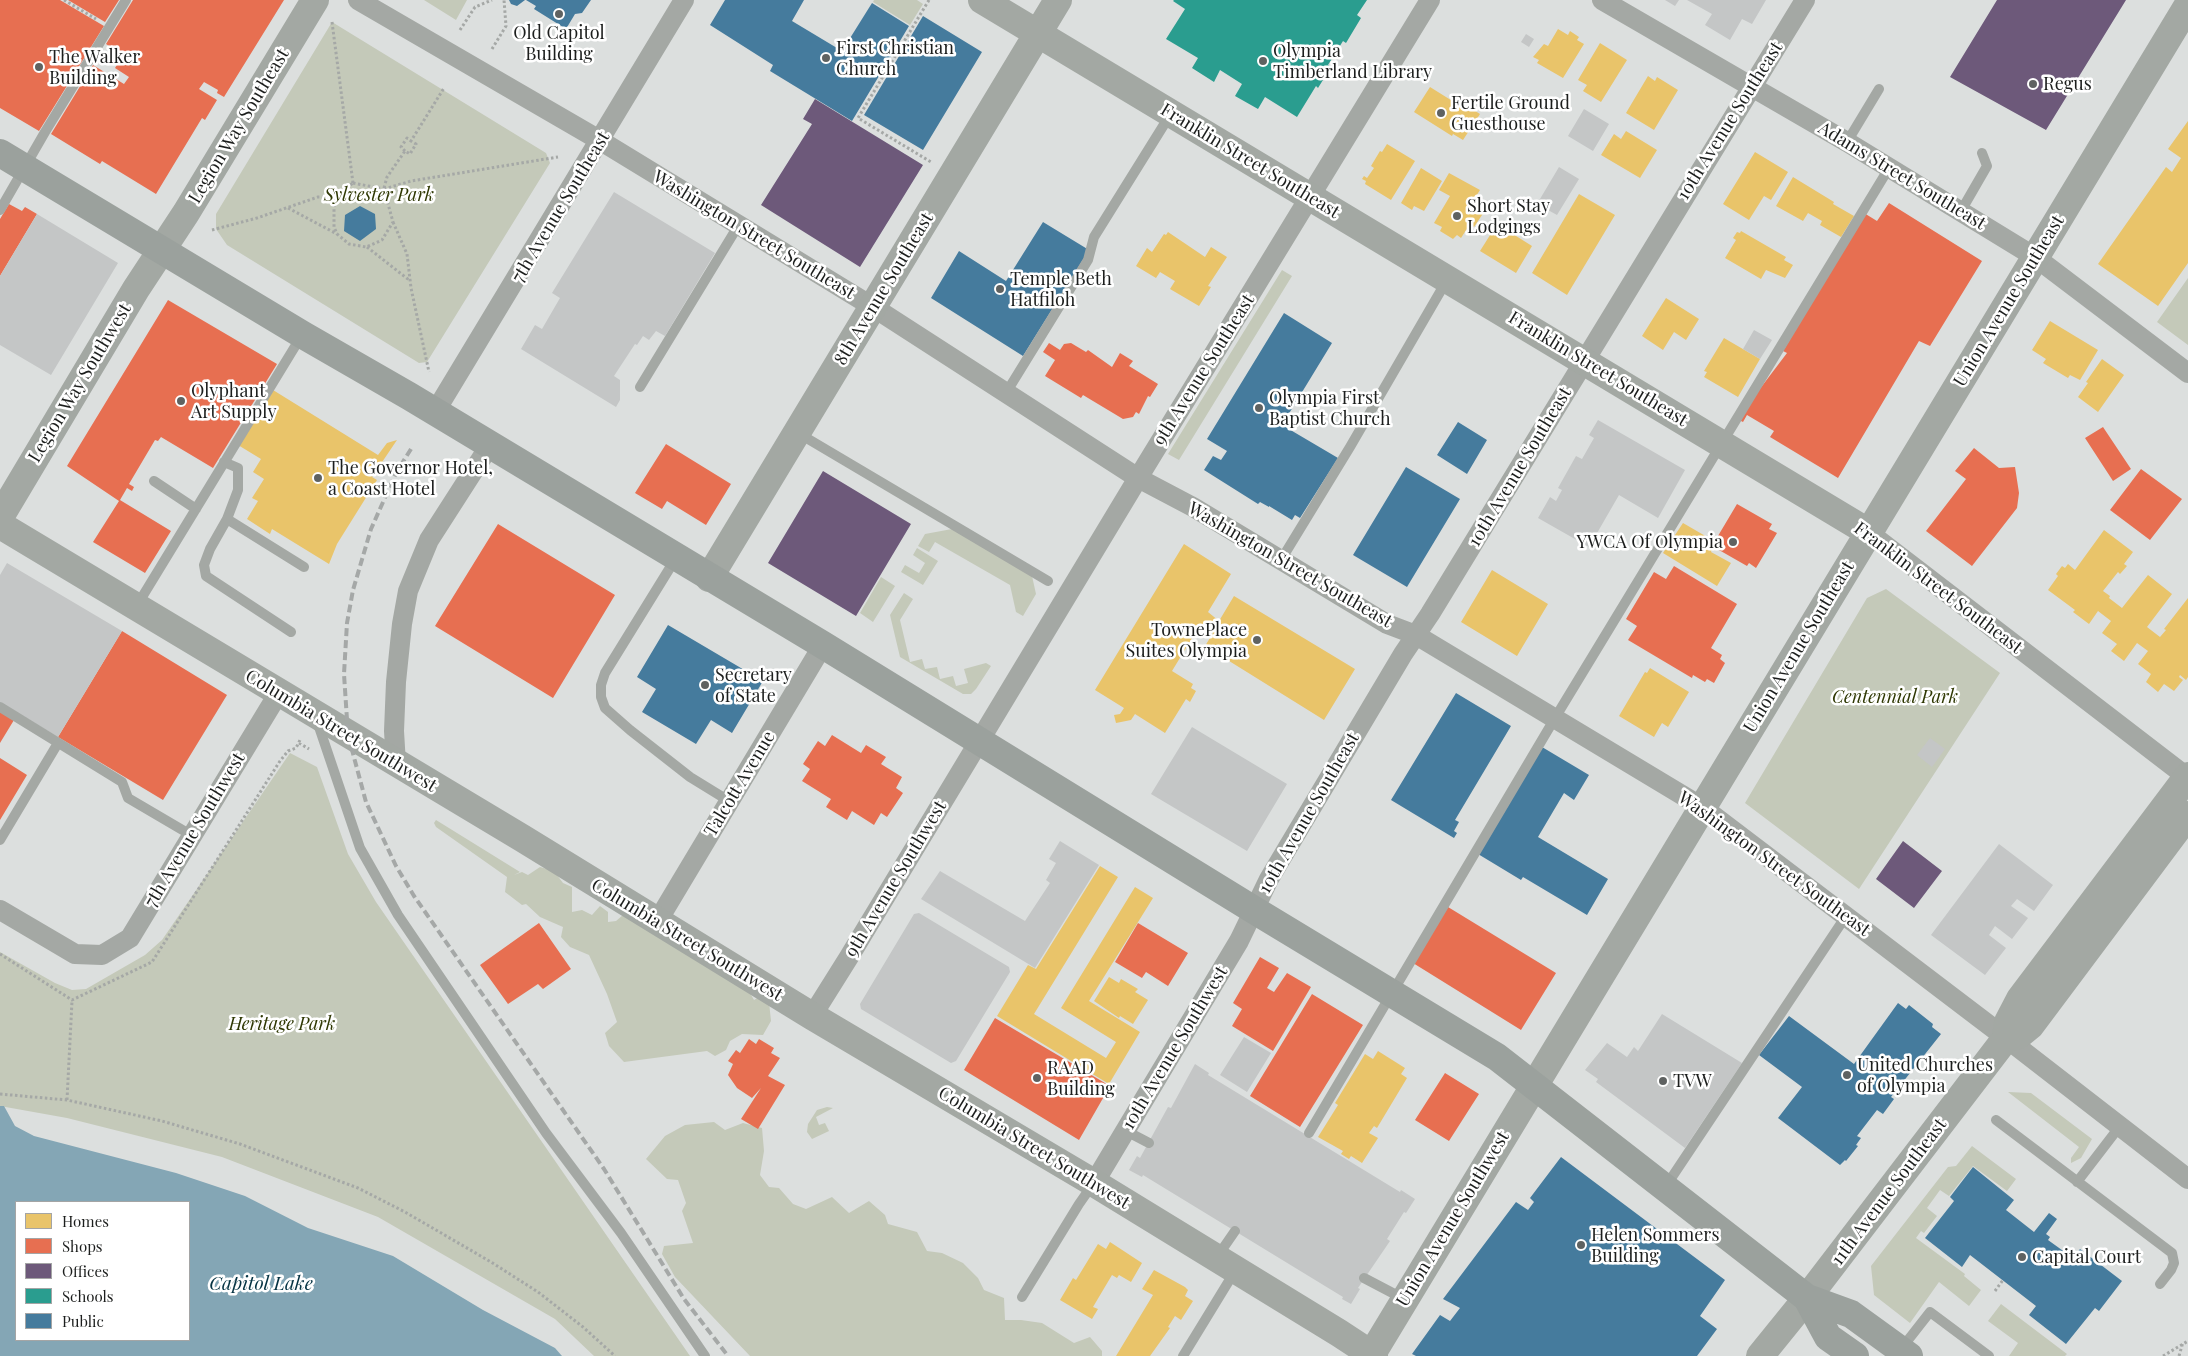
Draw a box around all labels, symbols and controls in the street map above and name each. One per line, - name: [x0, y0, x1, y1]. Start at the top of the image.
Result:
- marker: Old Capitol Building: [553, 8, 565, 20]
- place label: Old Capitol Building: [513, 22, 605, 64]
- place label: First Christian Church: [836, 37, 954, 80]
- street label: 10th Avenue Southeast: [1673, 38, 1787, 204]
- place label: Olympia Timberland Library: [1273, 40, 1432, 82]
- street label: Legion Way Southeast: [184, 45, 294, 207]
- place label: The Walker Building: [49, 46, 140, 88]
- marker: First Christian Church: [820, 52, 832, 64]
- marker: Olympia Timberland Library: [1257, 55, 1269, 67]
- marker: The Walker Building: [33, 61, 45, 73]
- place label: Regus: [2043, 73, 2092, 95]
- marker: Regus: [2027, 78, 2039, 90]
- place label: Fertile Ground Guesthouse: [1451, 92, 1570, 134]
- street label: Franklin Street Southeast: [1156, 99, 1344, 223]
- marker: Fertile Ground Guesthouse: [1435, 107, 1447, 119]
- street label: Adams Street Southeast: [1814, 117, 1990, 235]
- street label: 7th Avenue Southeast: [507, 128, 615, 286]
- street label: Washington Street Southeast: [649, 166, 859, 304]
- park label: Sylvester Park: [324, 184, 434, 206]
- place label: Short Stay Lodgings: [1467, 195, 1550, 238]
- street label: 8th Avenue Southeast: [830, 209, 938, 369]
- marker: Short Stay Lodgings: [1451, 210, 1463, 222]
- street label: Union Avenue Southeast: [1949, 211, 2069, 391]
- place label: Temple Beth Hatfiloh: [1010, 268, 1112, 310]
- marker: Temple Beth Hatfiloh: [994, 283, 1006, 295]
- street label: 9th Avenue Southeast: [1149, 291, 1259, 449]
- street label: Legion Way Southwest: [24, 300, 136, 466]
- street label: Franklin Street Southeast: [1504, 307, 1692, 431]
- place label: Olyphant Art Supply: [191, 380, 277, 422]
- street label: 10th Avenue Southeast: [1464, 383, 1576, 551]
- place label: Olympia First Baptist Church: [1269, 387, 1391, 429]
- marker: Olyphant Art Supply: [175, 395, 187, 407]
- marker: Olympia First Baptist Church: [1253, 402, 1265, 414]
- place label: The Governor Hotel, a Coast Hotel: [328, 457, 493, 499]
- marker: The Governor Hotel, a Coast Hotel: [312, 472, 324, 484]
- street label: Washington Street Southeast: [1184, 498, 1396, 632]
- street label: Franklin Street Southeast: [1850, 518, 2026, 658]
- place label: YWCA Of Olympia: [1576, 531, 1723, 553]
- marker: YWCA Of Olympia: [1727, 536, 1739, 548]
- street label: Union Avenue Southeast: [1739, 557, 1859, 737]
- place label: TownePlace Suites Olympia: [1125, 619, 1247, 662]
- marker: TownePlace Suites Olympia: [1251, 634, 1263, 646]
- place label: Secretary of State: [715, 664, 792, 706]
- street label: Columbia Street Southwest: [241, 665, 441, 797]
- marker: Secretary of State: [699, 679, 711, 691]
- park label: Centennial Park: [1832, 686, 1958, 708]
- street label: Talcott Avenue: [700, 727, 780, 841]
- street label: 10th Avenue Southeast: [1254, 729, 1364, 897]
- street label: 7th Avenue Southwest: [140, 749, 250, 911]
- street label: Washington Street Southeast: [1674, 787, 1874, 941]
- street label: 9th Avenue Southwest: [841, 797, 951, 961]
- street label: Columbia Street Southwest: [587, 874, 787, 1006]
- street label: 10th Avenue Southwest: [1118, 962, 1232, 1134]
- park label: Heritage Park: [229, 1013, 335, 1035]
- place label: United Churches of Olympia: [1857, 1054, 1993, 1096]
- place label: RAAD Building: [1047, 1057, 1115, 1100]
- marker: United Churches of Olympia: [1841, 1069, 1853, 1081]
- place label: TVW: [1673, 1070, 1712, 1092]
- marker: RAAD Building: [1031, 1072, 1043, 1084]
- marker: TVW: [1657, 1075, 1669, 1087]
- street label: Columbia Street Southwest: [934, 1082, 1134, 1214]
- street label: 11th Avenue Southeast: [1827, 1114, 1951, 1270]
- street label: Union Avenue Southwest: [1392, 1127, 1514, 1311]
- legend: [15, 1201, 190, 1341]
- text: Homes: [62, 1211, 109, 1231]
- place label: Helen Sommers Building: [1591, 1224, 1719, 1266]
- text: Shops: [62, 1236, 103, 1256]
- marker: Helen Sommers Building: [1575, 1239, 1587, 1251]
- place label: Capital Court: [2032, 1246, 2141, 1268]
- marker: Capital Court: [2016, 1251, 2028, 1263]
- text: Offices: [62, 1261, 109, 1281]
- water label: Capitol Lake: [209, 1273, 313, 1295]
- text: Schools: [62, 1286, 114, 1306]
- text: Public: [62, 1311, 104, 1331]

